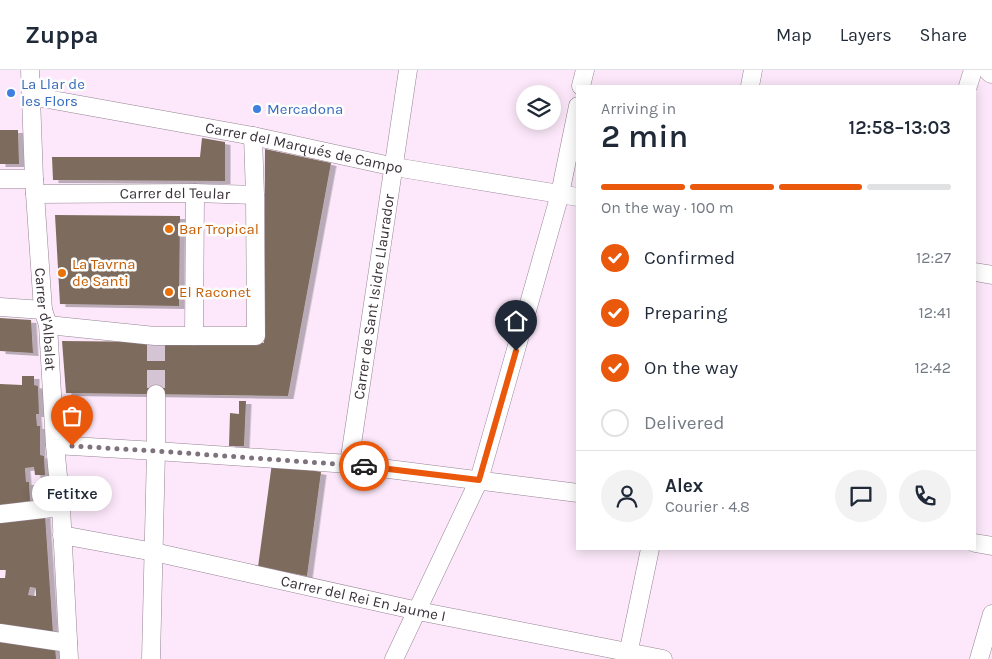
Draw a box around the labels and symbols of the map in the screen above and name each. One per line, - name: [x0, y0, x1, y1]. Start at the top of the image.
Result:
- place label: La Llar de les Flors: [21, 75, 85, 110]
- marker: La Llar de les Flors: [5, 87, 17, 99]
- place label: Mercadona: [267, 100, 343, 118]
- marker: Mercadona: [251, 103, 263, 115]
- street label: Carrer del Marqués de Campo: [204, 119, 404, 177]
- street label: Carrer del Teular: [120, 184, 231, 203]
- street label: Carrer de Sant Isidre Llaurador: [350, 192, 398, 401]
- place label: Bar Tropical: [179, 220, 259, 238]
- marker: Bar Tropical: [163, 223, 175, 235]
- place label: La Tavrna de Santi: [72, 255, 136, 290]
- street label: Carrer d'Albalat: [31, 267, 60, 372]
- marker: La Tavrna de Santi: [56, 267, 68, 279]
- place label: El Raconet: [179, 283, 251, 301]
- marker: El Raconet: [163, 286, 175, 298]
- pin: [495, 300, 537, 351]
- pin: [51, 395, 93, 446]
- courier: [339, 441, 389, 491]
- callout: Fetitxe: [32, 476, 112, 511]
- street label: Carrer del Rei En Jaume I: [279, 572, 447, 625]

